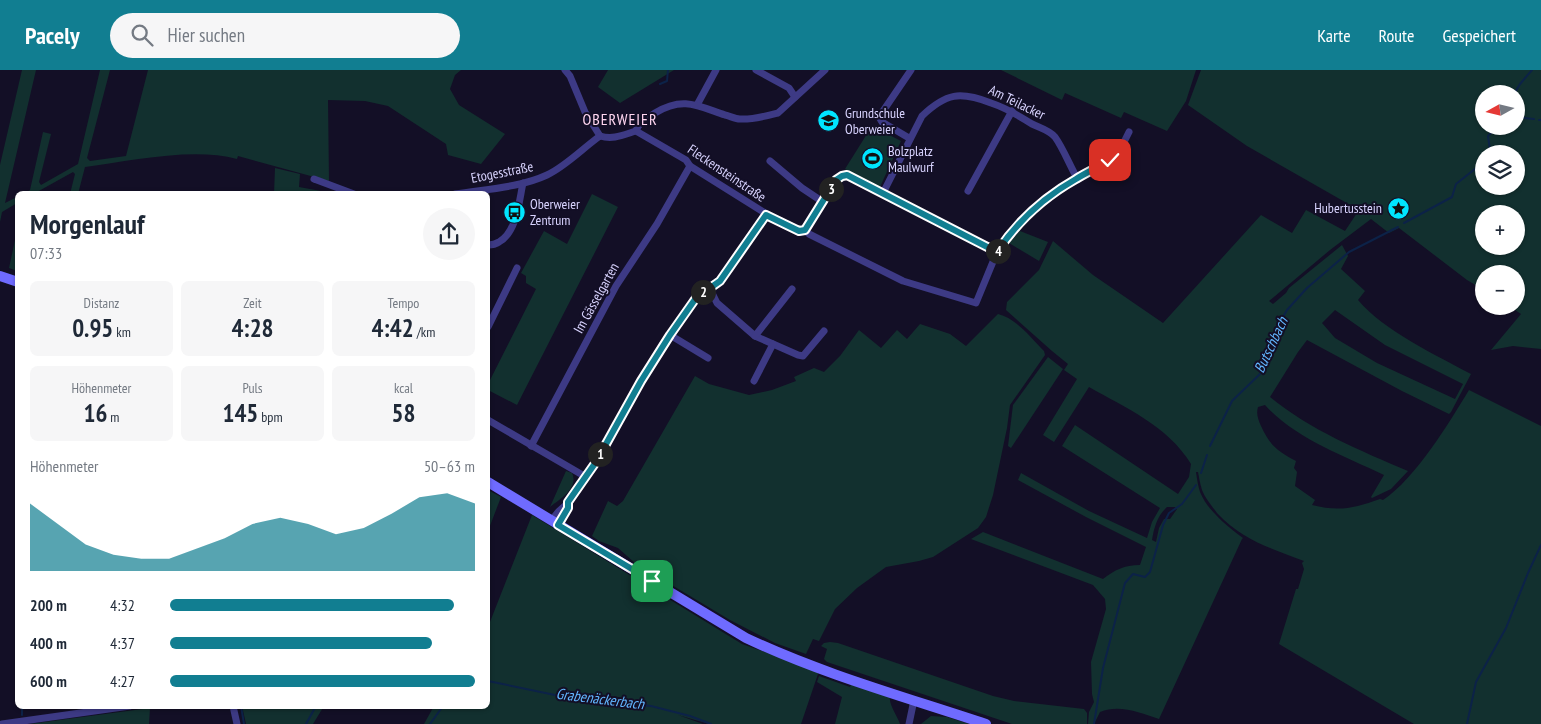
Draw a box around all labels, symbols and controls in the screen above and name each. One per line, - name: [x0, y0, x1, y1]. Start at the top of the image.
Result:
- search box: [110, 13, 460, 58]
- text: Pacely: [25, 20, 80, 51]
- icon: search: [128, 21, 156, 49]
- text: Hier suchen: [168, 23, 245, 47]
- text: Karte: [1317, 24, 1351, 47]
- text: Route: [1379, 24, 1414, 47]
- text: Gespeichert: [1442, 24, 1516, 47]
- street label: Am Teilacker: [986, 81, 1048, 123]
- north arrow: [1475, 85, 1525, 135]
- map controls: [1475, 85, 1525, 315]
- place label: Grundschule Oberweier: [845, 104, 905, 138]
- district label: OBERWEIER: [582, 109, 658, 129]
- school or university icon: Grundschule Oberweier: [817, 109, 841, 133]
- pin: [1089, 139, 1131, 181]
- street label: Fleckensteinstraße: [684, 140, 770, 206]
- place label: Bolzplatz Maulwurf: [888, 142, 934, 176]
- button: layers: [1475, 145, 1525, 195]
- icon: check: [1096, 146, 1124, 174]
- sports icon: Bolzplatz Maulwurf: [860, 147, 884, 171]
- street label: Etogesstraße: [469, 157, 535, 187]
- pin: 3: [818, 176, 844, 202]
- text: 3: [828, 180, 835, 198]
- place label: Oberweier Zentrum: [530, 195, 580, 229]
- place icon: Hubertusstein: [1386, 196, 1410, 220]
- place label: Hubertusstein: [1314, 199, 1382, 217]
- bus stop icon: Oberweier Zentrum: [502, 200, 526, 224]
- text: Morgenlauf: [30, 205, 145, 242]
- button: +: [1475, 205, 1525, 255]
- button: share: [423, 208, 475, 260]
- pin: 4: [986, 238, 1010, 264]
- text: 4: [995, 242, 1002, 260]
- text: 07:33: [30, 243, 62, 263]
- street label: Im Gässelgarten: [569, 260, 623, 336]
- button: −: [1475, 265, 1525, 315]
- pin: 2: [690, 280, 716, 304]
- text: 2: [700, 283, 707, 301]
- text: Distanz: [84, 294, 119, 312]
- text: Zeit: [243, 294, 262, 312]
- text: Tempo: [388, 294, 419, 312]
- text: 0.95: [72, 312, 113, 344]
- text: 4:28: [231, 312, 274, 344]
- text: 4:42: [372, 312, 414, 344]
- water label: Butschbach: [1249, 313, 1292, 376]
- text: km: [113, 323, 131, 341]
- text: /km: [414, 323, 435, 341]
- text: Höhenmeter: [72, 379, 131, 397]
- text: Puls: [242, 379, 263, 397]
- text: kcal: [394, 379, 413, 397]
- text: 16: [84, 397, 107, 429]
- text: 145: [222, 397, 258, 429]
- text: 58: [392, 397, 415, 429]
- text: m: [107, 408, 120, 426]
- text: bpm: [258, 408, 283, 426]
- pin: 1: [588, 442, 612, 466]
- text: 1: [597, 445, 604, 463]
- text: Höhenmeter: [30, 456, 98, 476]
- text: 50–63 m: [424, 456, 475, 476]
- pin: [631, 560, 673, 602]
- icon: arrive: [638, 567, 666, 595]
- text: 200 m: [30, 595, 67, 615]
- text: 4:32: [110, 595, 135, 615]
- text: 400 m: [30, 633, 67, 653]
- text: 4:37: [110, 633, 135, 653]
- text: 600 m: [30, 671, 67, 691]
- text: 4:27: [110, 671, 135, 691]
- water label: Grabenäckerbach: [555, 684, 647, 713]

